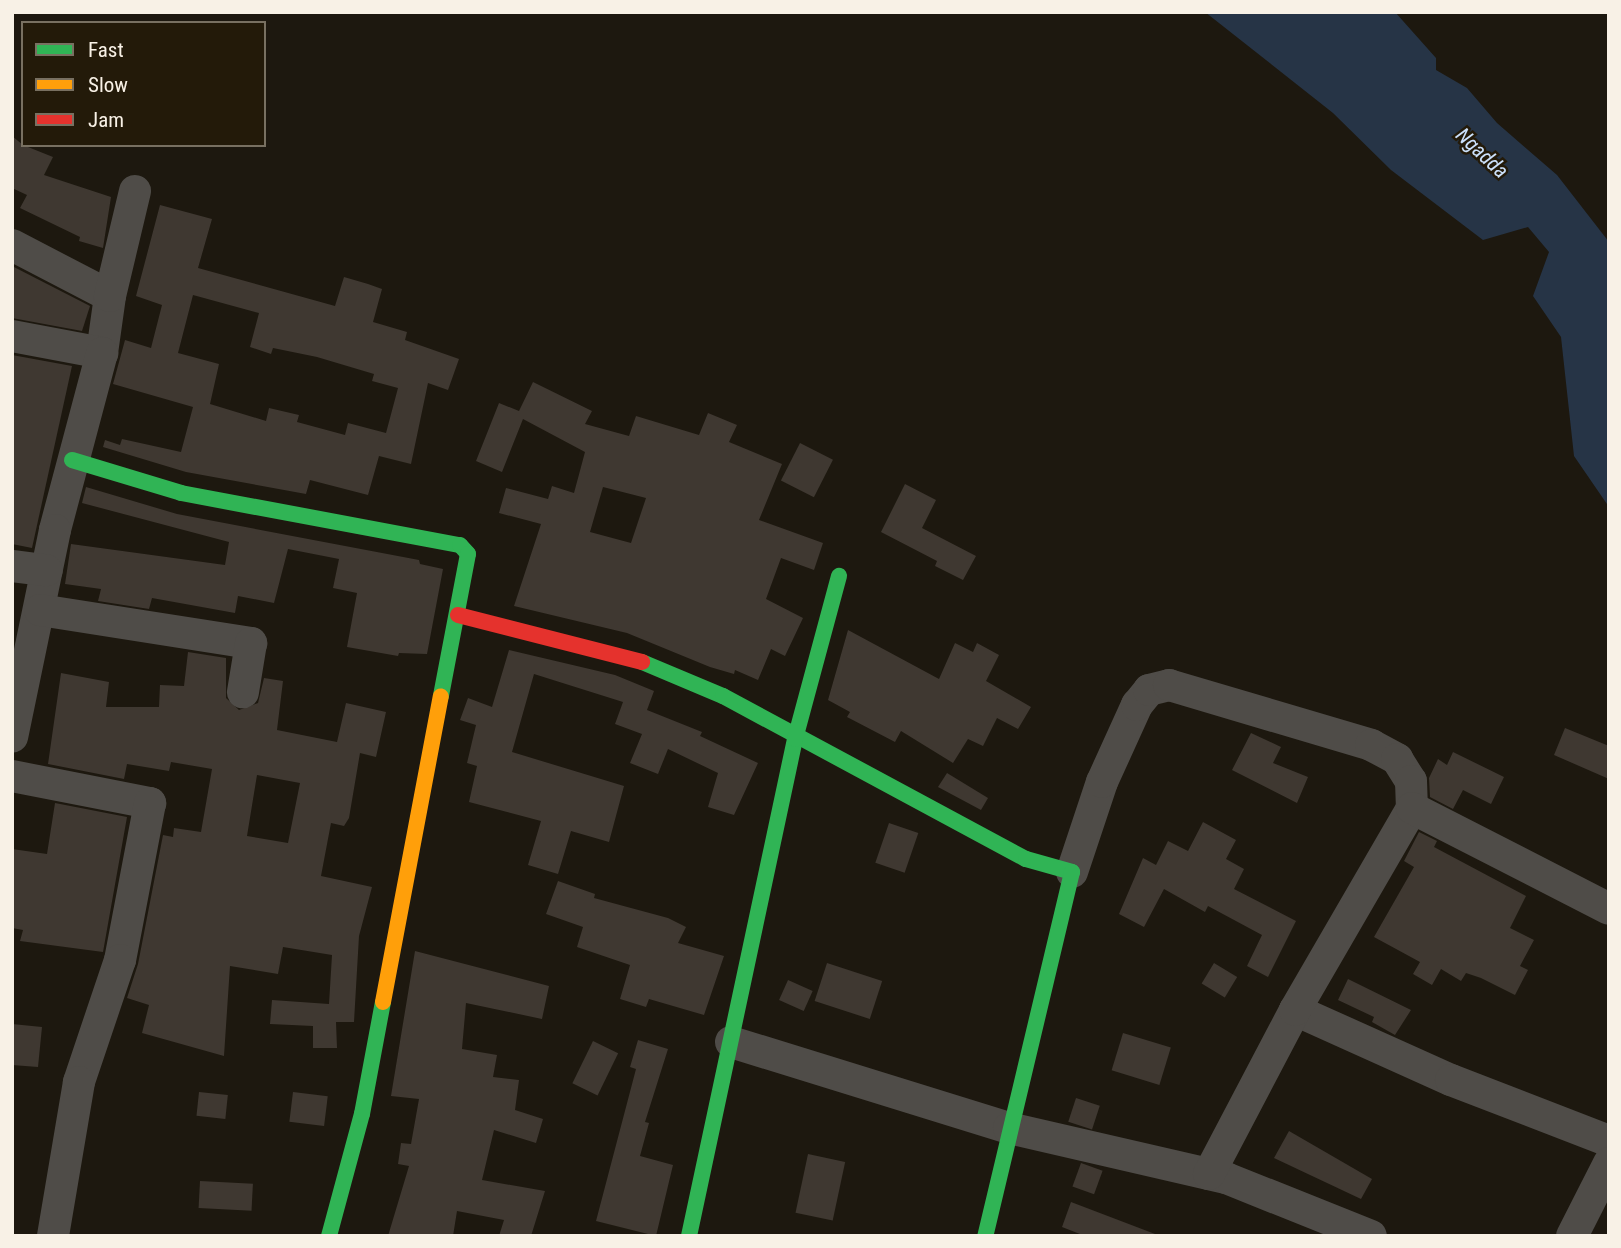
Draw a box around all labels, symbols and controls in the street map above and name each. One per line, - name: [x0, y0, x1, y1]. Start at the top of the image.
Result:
- legend: [21, 21, 266, 147]
- text: Fast: [88, 38, 124, 62]
- text: Slow: [88, 73, 128, 97]
- text: Jam: [88, 108, 124, 132]
- water label: Ngadda: [1451, 123, 1513, 183]

